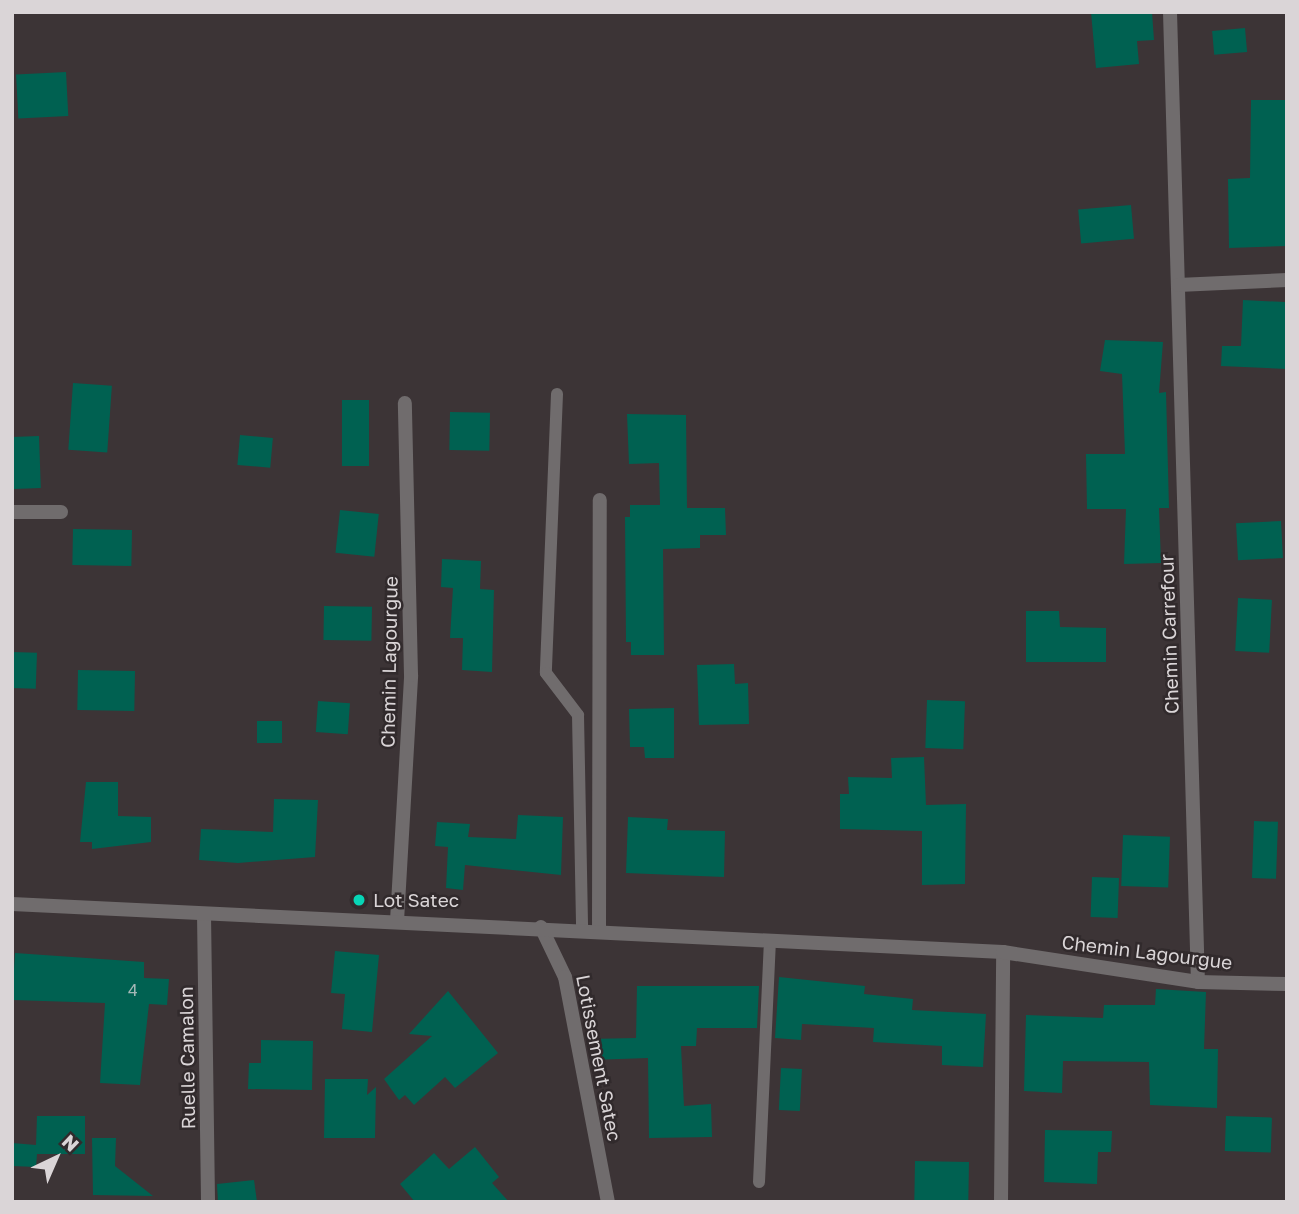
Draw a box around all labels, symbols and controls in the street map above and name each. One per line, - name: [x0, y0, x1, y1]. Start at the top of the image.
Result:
- street label: Chemin Carrefour: [1155, 554, 1183, 714]
- street label: Chemin Lagourgue: [376, 576, 402, 748]
- place label: Lot Satec: [373, 889, 459, 911]
- marker: Lot Satec: [351, 892, 367, 908]
- street label: Chemin Lagourgue: [1060, 930, 1234, 974]
- street label: Lotissement Satec: [572, 973, 626, 1143]
- house number: 4: [128, 980, 138, 1000]
- street label: Ruelle Camalon: [174, 986, 200, 1130]
- north arrow: [21, 1123, 91, 1193]
- text: N: [58, 1129, 84, 1156]

